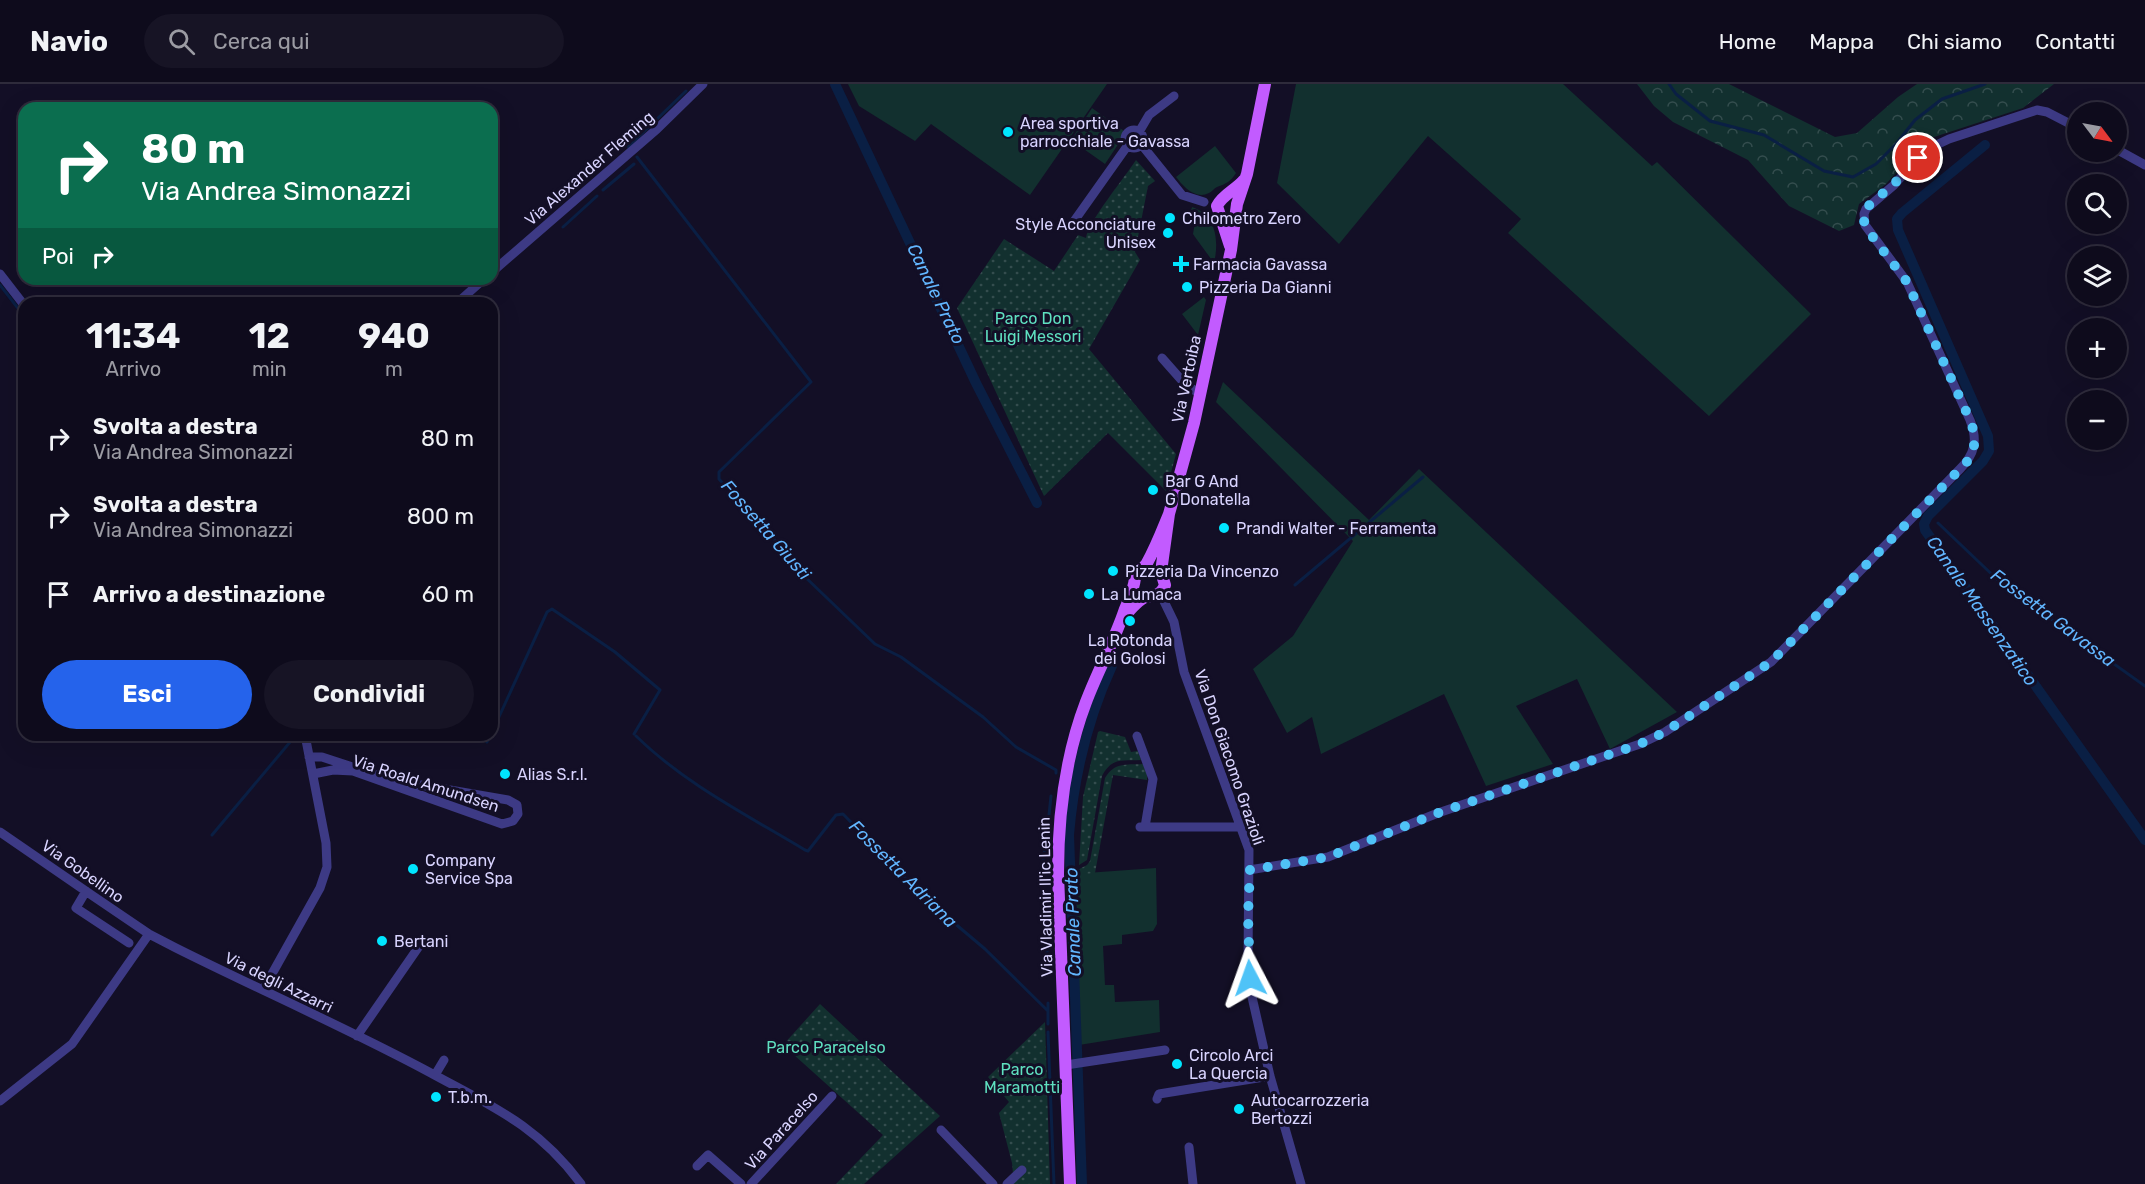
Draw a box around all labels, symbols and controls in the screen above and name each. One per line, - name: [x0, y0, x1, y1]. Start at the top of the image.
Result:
- search box: [144, 14, 564, 68]
- text: Navio: [30, 25, 108, 58]
- icon: search: [165, 25, 198, 58]
- text: Cerca qui: [213, 28, 310, 55]
- text: Home: [1719, 29, 1776, 54]
- text: Mappa: [1809, 29, 1874, 54]
- text: Chi siamo: [1907, 29, 2002, 54]
- text: Contatti: [2035, 29, 2115, 54]
- north arrow: [2067, 102, 2127, 162]
- map controls: [2067, 102, 2127, 450]
- street label: Via Alexander Fleming: [521, 107, 658, 230]
- place label: Area sportiva parrocchiale - Gavassa: [1020, 114, 1190, 151]
- text: 80 m: [141, 124, 245, 174]
- marker: Area sportiva parrocchiale - Gavassa: [1001, 125, 1015, 139]
- icon: right: [42, 126, 120, 204]
- pin: [1892, 132, 1943, 183]
- icon: arrive: [1901, 141, 1934, 174]
- button: search: [2067, 174, 2127, 234]
- text: Via Andrea Simonazzi: [141, 175, 411, 207]
- place label: Chilometro Zero: [1182, 209, 1301, 228]
- marker: Chilometro Zero: [1163, 211, 1177, 225]
- place label: Style Acconciature Unisex: [1015, 215, 1156, 252]
- marker: Style Acconciature Unisex: [1161, 226, 1175, 240]
- icon: right: [86, 240, 119, 273]
- water label: Canale Prato: [902, 240, 970, 348]
- text: Poi: [42, 243, 74, 270]
- button: layers: [2067, 246, 2127, 306]
- place label: Farmacia Gavassa: [1193, 255, 1327, 274]
- marker: Farmacia Gavassa: [1174, 257, 1188, 271]
- place label: Pizzeria Da Gianni: [1199, 278, 1332, 297]
- marker: Pizzeria Da Gianni: [1180, 280, 1194, 294]
- park label: Parco Don Luigi Messori: [985, 309, 1081, 346]
- text: 11:34: [86, 314, 181, 357]
- text: 12: [249, 314, 290, 357]
- text: 940: [358, 314, 430, 357]
- button: +: [2067, 318, 2127, 378]
- street label: Via Vertoiba: [1168, 334, 1205, 425]
- text: Arrivo: [106, 357, 161, 381]
- text: min: [252, 357, 287, 381]
- text: m: [385, 357, 403, 381]
- button: −: [2067, 390, 2127, 450]
- text: Svolta a destra: [93, 413, 258, 440]
- icon: right: [42, 422, 75, 455]
- text: 80 m: [421, 425, 474, 452]
- text: Via Andrea Simonazzi: [93, 440, 293, 464]
- place label: Bar G And G Donatella: [1165, 472, 1250, 509]
- water label: Fossetta Giusti: [716, 475, 816, 585]
- marker: Bar G And G Donatella: [1146, 483, 1160, 497]
- text: Svolta a destra: [93, 491, 258, 518]
- icon: right: [42, 500, 75, 533]
- text: 800 m: [407, 503, 474, 530]
- text: Via Andrea Simonazzi: [93, 518, 293, 542]
- place label: Prandi Walter - Ferramenta: [1236, 519, 1436, 538]
- marker: Prandi Walter - Ferramenta: [1217, 521, 1231, 535]
- water label: Canale Massenzatico: [1922, 532, 2042, 690]
- place label: Pizzeria Da Vincenzo: [1125, 562, 1279, 581]
- marker: Pizzeria Da Vincenzo: [1106, 564, 1120, 578]
- water label: Fossetta Gavassa: [1986, 564, 2120, 672]
- icon: arrive: [42, 578, 75, 611]
- text: Arrivo a destinazione: [93, 581, 325, 608]
- text: 60 m: [422, 581, 474, 608]
- place label: La Lumaca: [1101, 585, 1182, 604]
- marker: La Lumaca: [1082, 587, 1096, 601]
- marker: La Rotonda dei Golosi: [1123, 614, 1137, 628]
- place label: La Rotonda dei Golosi: [1088, 631, 1172, 668]
- button: Esci: [42, 660, 252, 729]
- button: Condividi: [264, 660, 474, 729]
- street label: Via Don Giacomo Grazioli: [1191, 667, 1269, 847]
- street label: Via Roald Amundsen: [350, 751, 502, 816]
- place label: Alias S.r.l.: [517, 765, 588, 784]
- marker: Alias S.r.l.: [498, 767, 512, 781]
- water label: Fossetta Adriana: [845, 816, 962, 933]
- street label: Via Vladimir Il'ic Lenin: [1035, 817, 1056, 977]
- street label: Via Gobellino: [38, 836, 128, 907]
- place label: Company Service Spa: [425, 851, 513, 888]
- marker: Company Service Spa: [406, 862, 420, 876]
- water label: Canale Prato: [1060, 867, 1086, 977]
- place label: Bertani: [394, 932, 448, 951]
- marker: Bertani: [375, 934, 389, 948]
- position arrow: [1218, 946, 1282, 1010]
- street label: Via degli Azzarri: [221, 948, 336, 1017]
- park label: Parco Paracelso: [766, 1038, 886, 1057]
- place label: Circolo Arci La Quercia: [1189, 1046, 1273, 1083]
- marker: Circolo Arci La Quercia: [1170, 1057, 1184, 1071]
- park label: Parco Maramotti: [984, 1060, 1060, 1097]
- street label: Via Paracelso: [741, 1087, 822, 1174]
- place label: T.b.m.: [448, 1088, 492, 1107]
- marker: T.b.m.: [429, 1090, 443, 1104]
- place label: Autocarrozzeria Bertozzi: [1251, 1091, 1369, 1128]
- marker: Autocarrozzeria Bertozzi: [1232, 1102, 1246, 1116]

